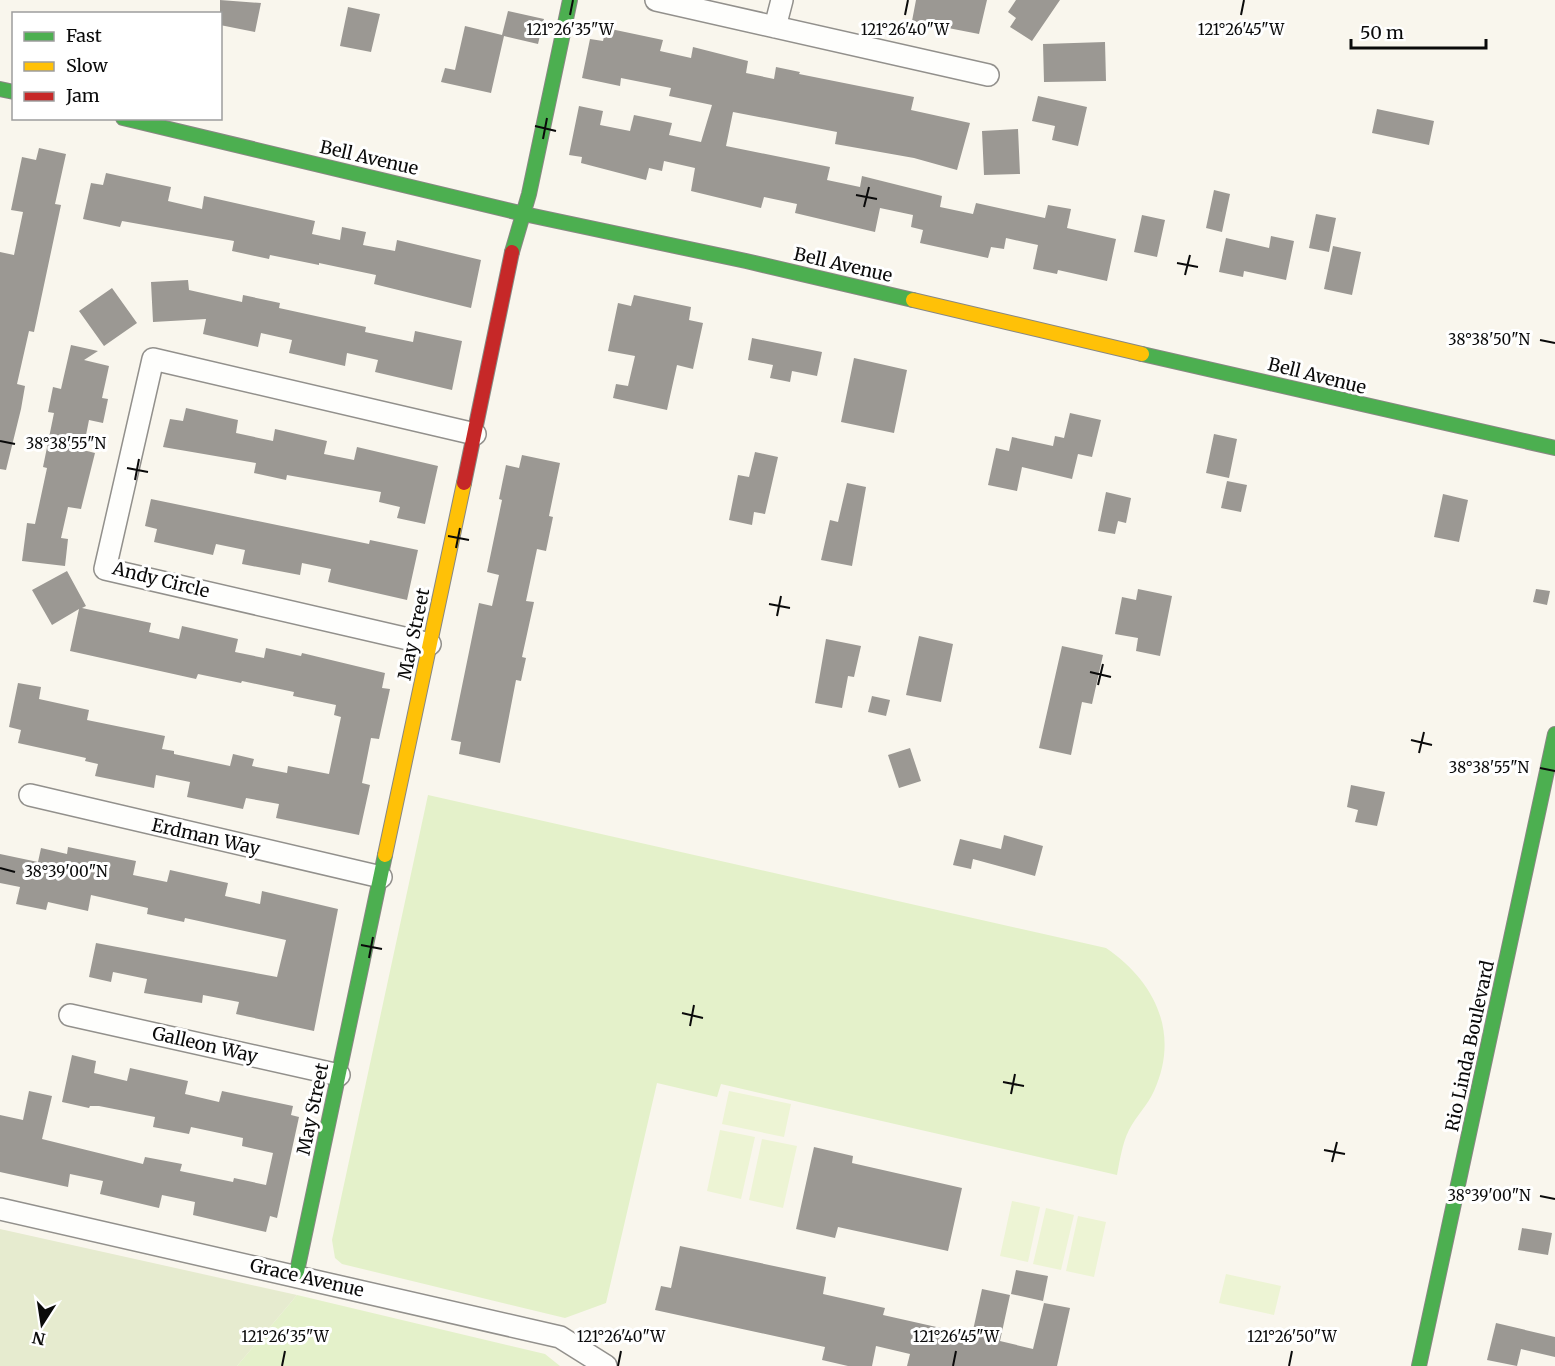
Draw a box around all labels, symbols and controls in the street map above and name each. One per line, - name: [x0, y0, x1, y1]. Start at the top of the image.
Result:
- legend: [12, 12, 222, 120]
- scale bar: [1351, 12, 1486, 50]
- text: 121°26'35"W: [526, 20, 615, 39]
- text: 121°26'40"W: [861, 20, 950, 39]
- text: 121°26'45"W: [1198, 20, 1285, 39]
- text: 50 m: [1360, 21, 1404, 44]
- text: Fast: [66, 24, 102, 47]
- text: Slow: [66, 54, 109, 77]
- text: Jam: [65, 84, 100, 107]
- street label: Bell Avenue: [318, 135, 421, 180]
- street label: Bell Avenue: [792, 242, 895, 287]
- text: 38°38'50"N: [1448, 330, 1530, 349]
- street label: Bell Avenue: [1266, 352, 1369, 399]
- text: 38°38'55"N: [26, 434, 107, 453]
- street label: Andy Circle: [109, 556, 212, 603]
- street label: May Street: [393, 586, 434, 682]
- text: 38°38'55"N: [1449, 758, 1530, 777]
- street label: Erdman Way: [150, 813, 263, 860]
- text: 38°39'00"N: [24, 862, 108, 881]
- street label: Rio Linda Boulevard: [1440, 958, 1499, 1134]
- street label: Galleon Way: [150, 1021, 260, 1068]
- street label: May Street: [292, 1061, 333, 1157]
- text: 38°39'00"N: [1447, 1186, 1531, 1205]
- street label: Grace Avenue: [248, 1253, 366, 1302]
- north arrow: [12, 1294, 72, 1354]
- text: 121°26'35"W: [241, 1327, 330, 1346]
- text: 121°26'40"W: [577, 1327, 666, 1346]
- text: 121°26'45"W: [913, 1327, 1000, 1346]
- text: 121°26'50"W: [1247, 1327, 1338, 1346]
- text: N: [30, 1328, 47, 1350]

